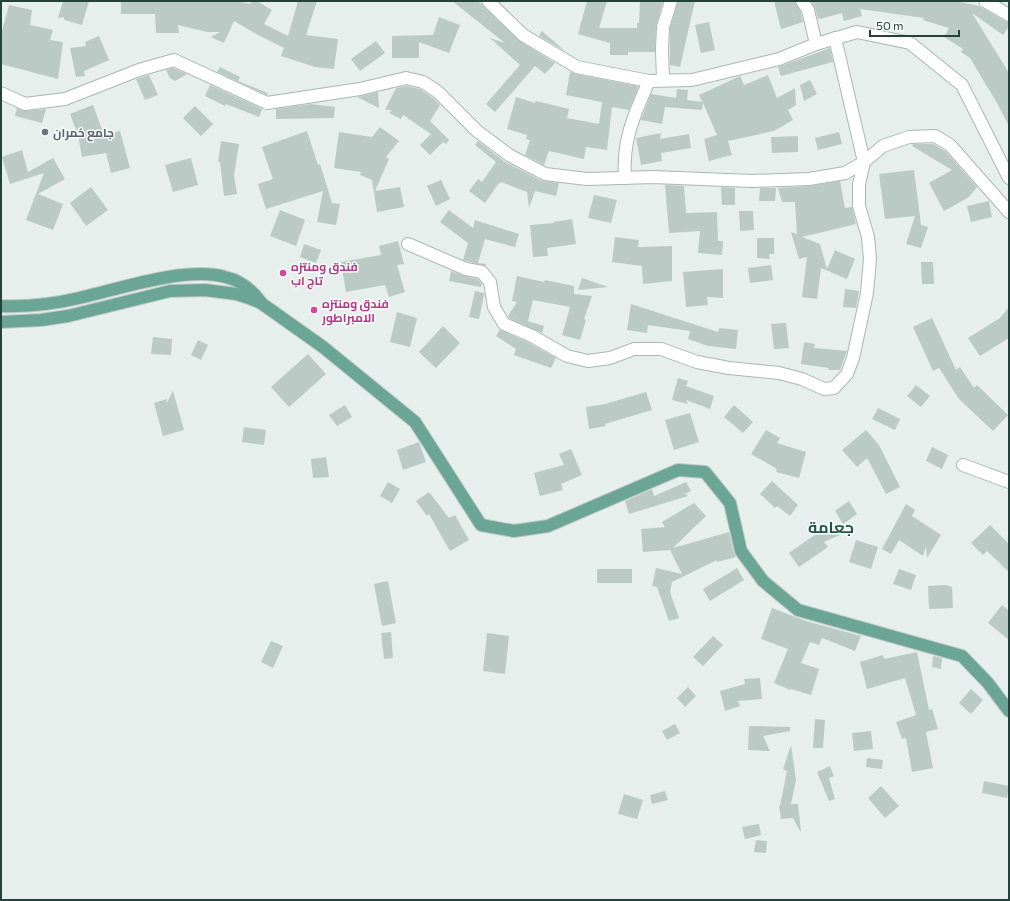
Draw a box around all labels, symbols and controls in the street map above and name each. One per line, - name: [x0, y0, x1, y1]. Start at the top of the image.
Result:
- scale bar: [870, 12, 959, 38]
- text: 50 m: [876, 18, 904, 32]
- place label: جامع حُمران: [53, 125, 114, 142]
- marker: جامع حُمران: [40, 127, 50, 137]
- place label: فندق ومنتزه تاج اب: [291, 259, 358, 290]
- marker: فندق ومنتزه تاج اب: [278, 268, 288, 278]
- place label: فندق ومنتزه الامبراطور: [321, 296, 389, 326]
- marker: فندق ومنتزه الامبراطور: [309, 305, 319, 315]
- district label: جعامة: [808, 517, 854, 536]

